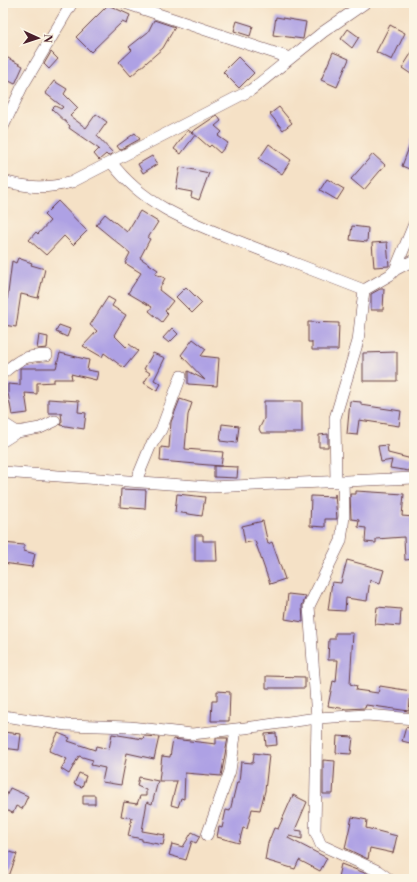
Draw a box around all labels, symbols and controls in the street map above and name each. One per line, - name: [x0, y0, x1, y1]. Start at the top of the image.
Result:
- north arrow: [18, 18, 58, 58]
- text: N: [40, 34, 54, 43]

